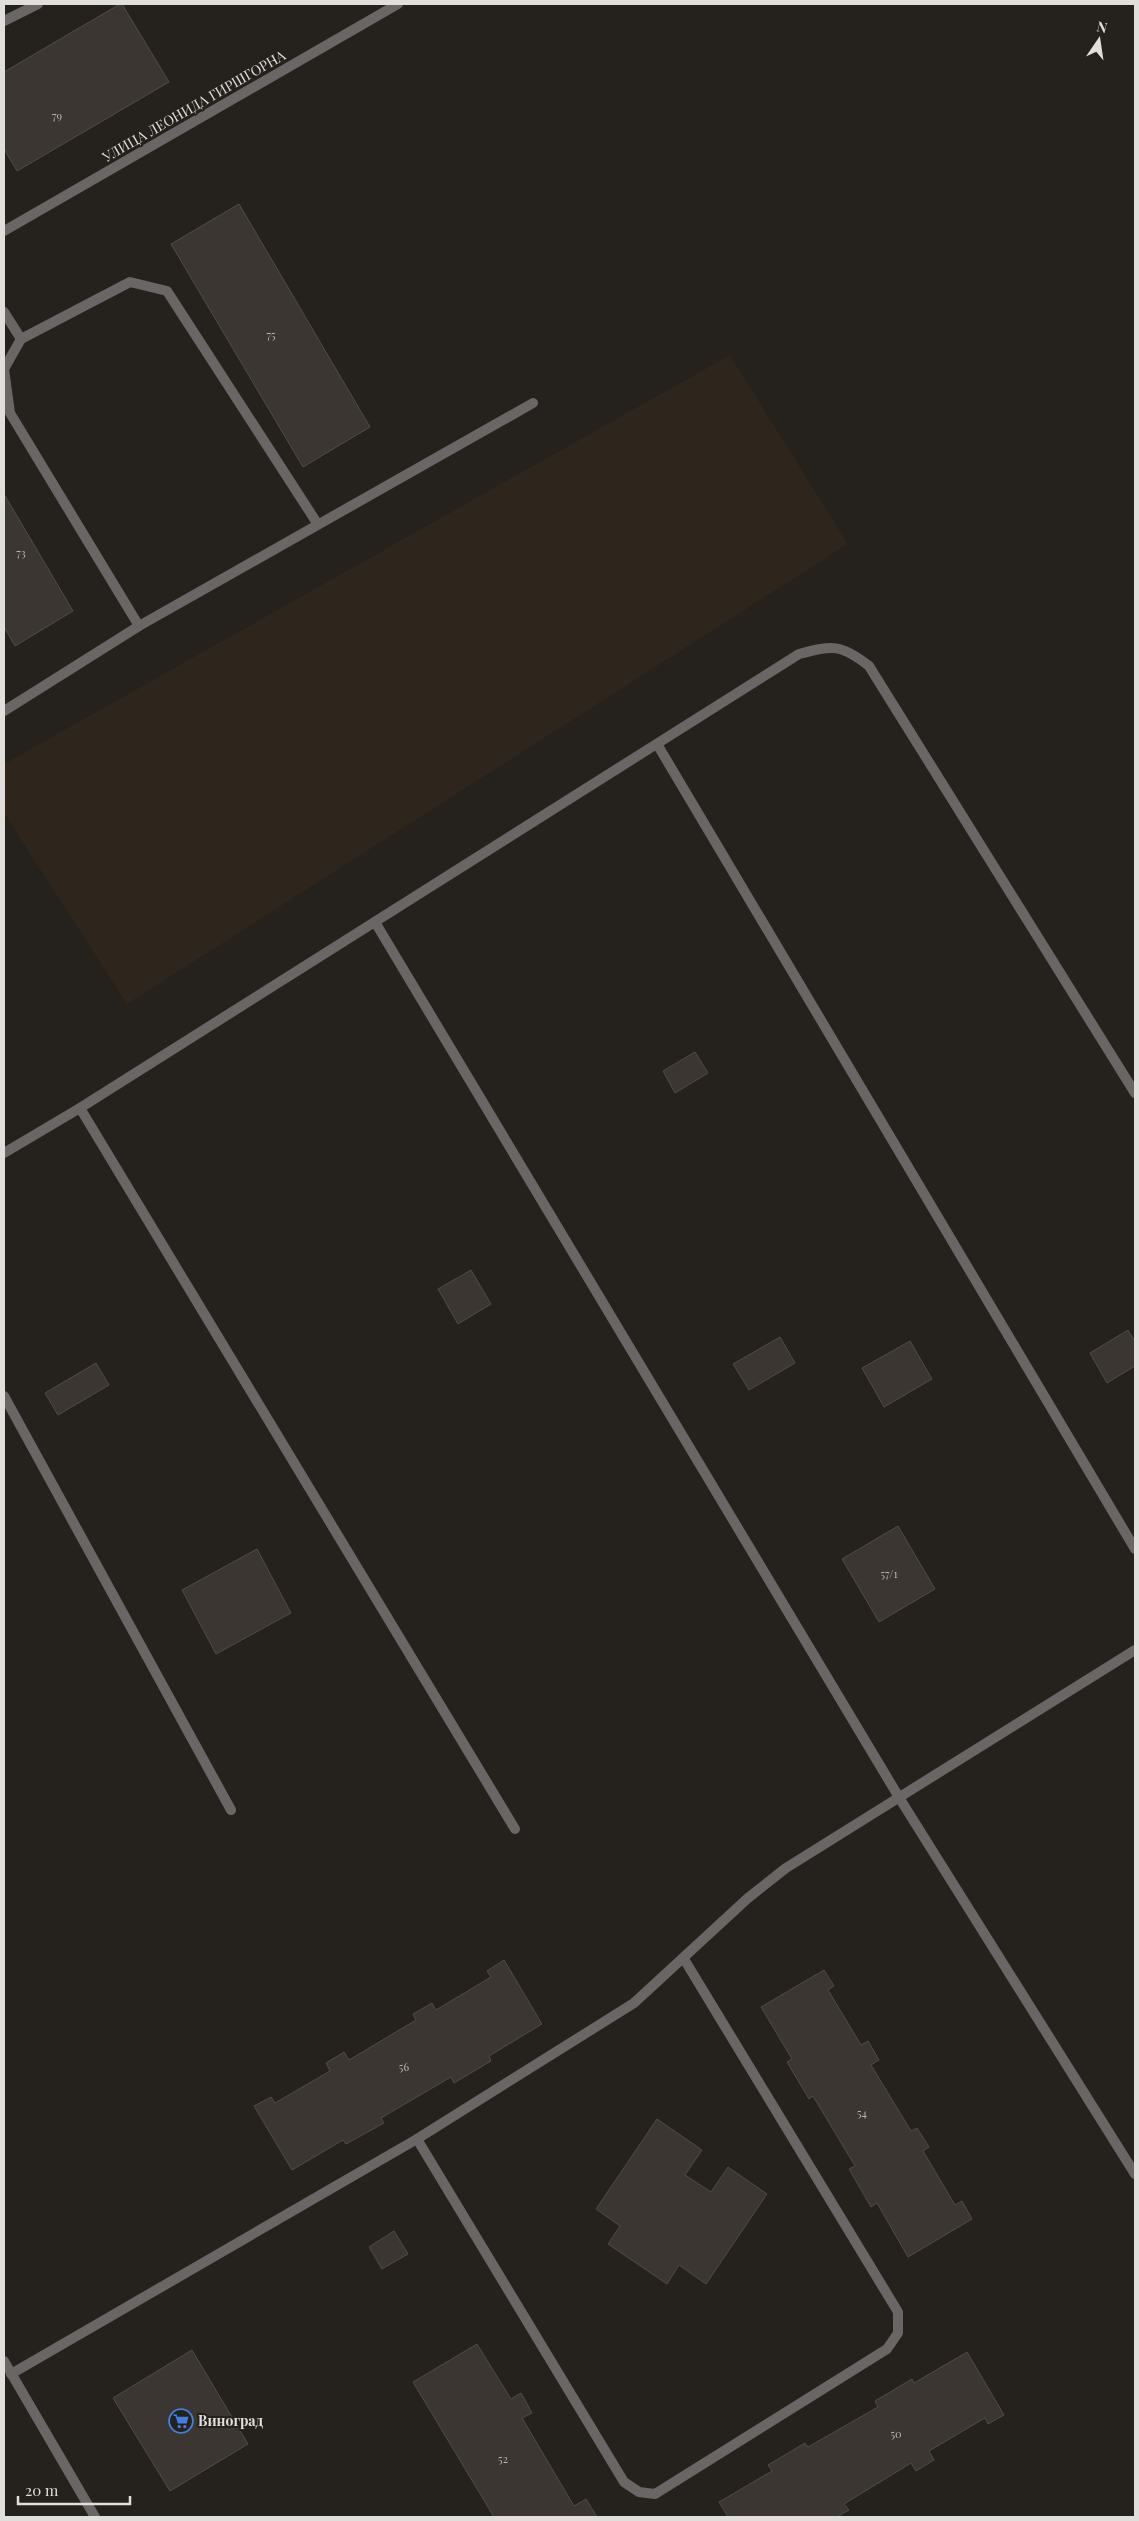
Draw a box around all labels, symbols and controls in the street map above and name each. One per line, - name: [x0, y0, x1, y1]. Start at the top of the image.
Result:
- north arrow: [1074, 15, 1124, 65]
- text: N: [1095, 16, 1109, 37]
- street label: УЛИЦА ЛЕОНИДА ГИРШГОРНА: [98, 45, 289, 166]
- house number: 79: [52, 108, 62, 123]
- house number: 75: [266, 327, 276, 342]
- house number: 73: [16, 545, 26, 560]
- house number: 57/1: [880, 1566, 898, 1581]
- house number: 56: [399, 2059, 409, 2074]
- house number: 54: [857, 2105, 868, 2120]
- supermarket icon: Виноград: [168, 2408, 194, 2434]
- place label: Виноград: [198, 2411, 264, 2430]
- house number: 50: [890, 2426, 902, 2441]
- house number: 52: [498, 2451, 508, 2466]
- scale bar: [18, 2474, 130, 2506]
- text: 20 m: [25, 2480, 59, 2500]

